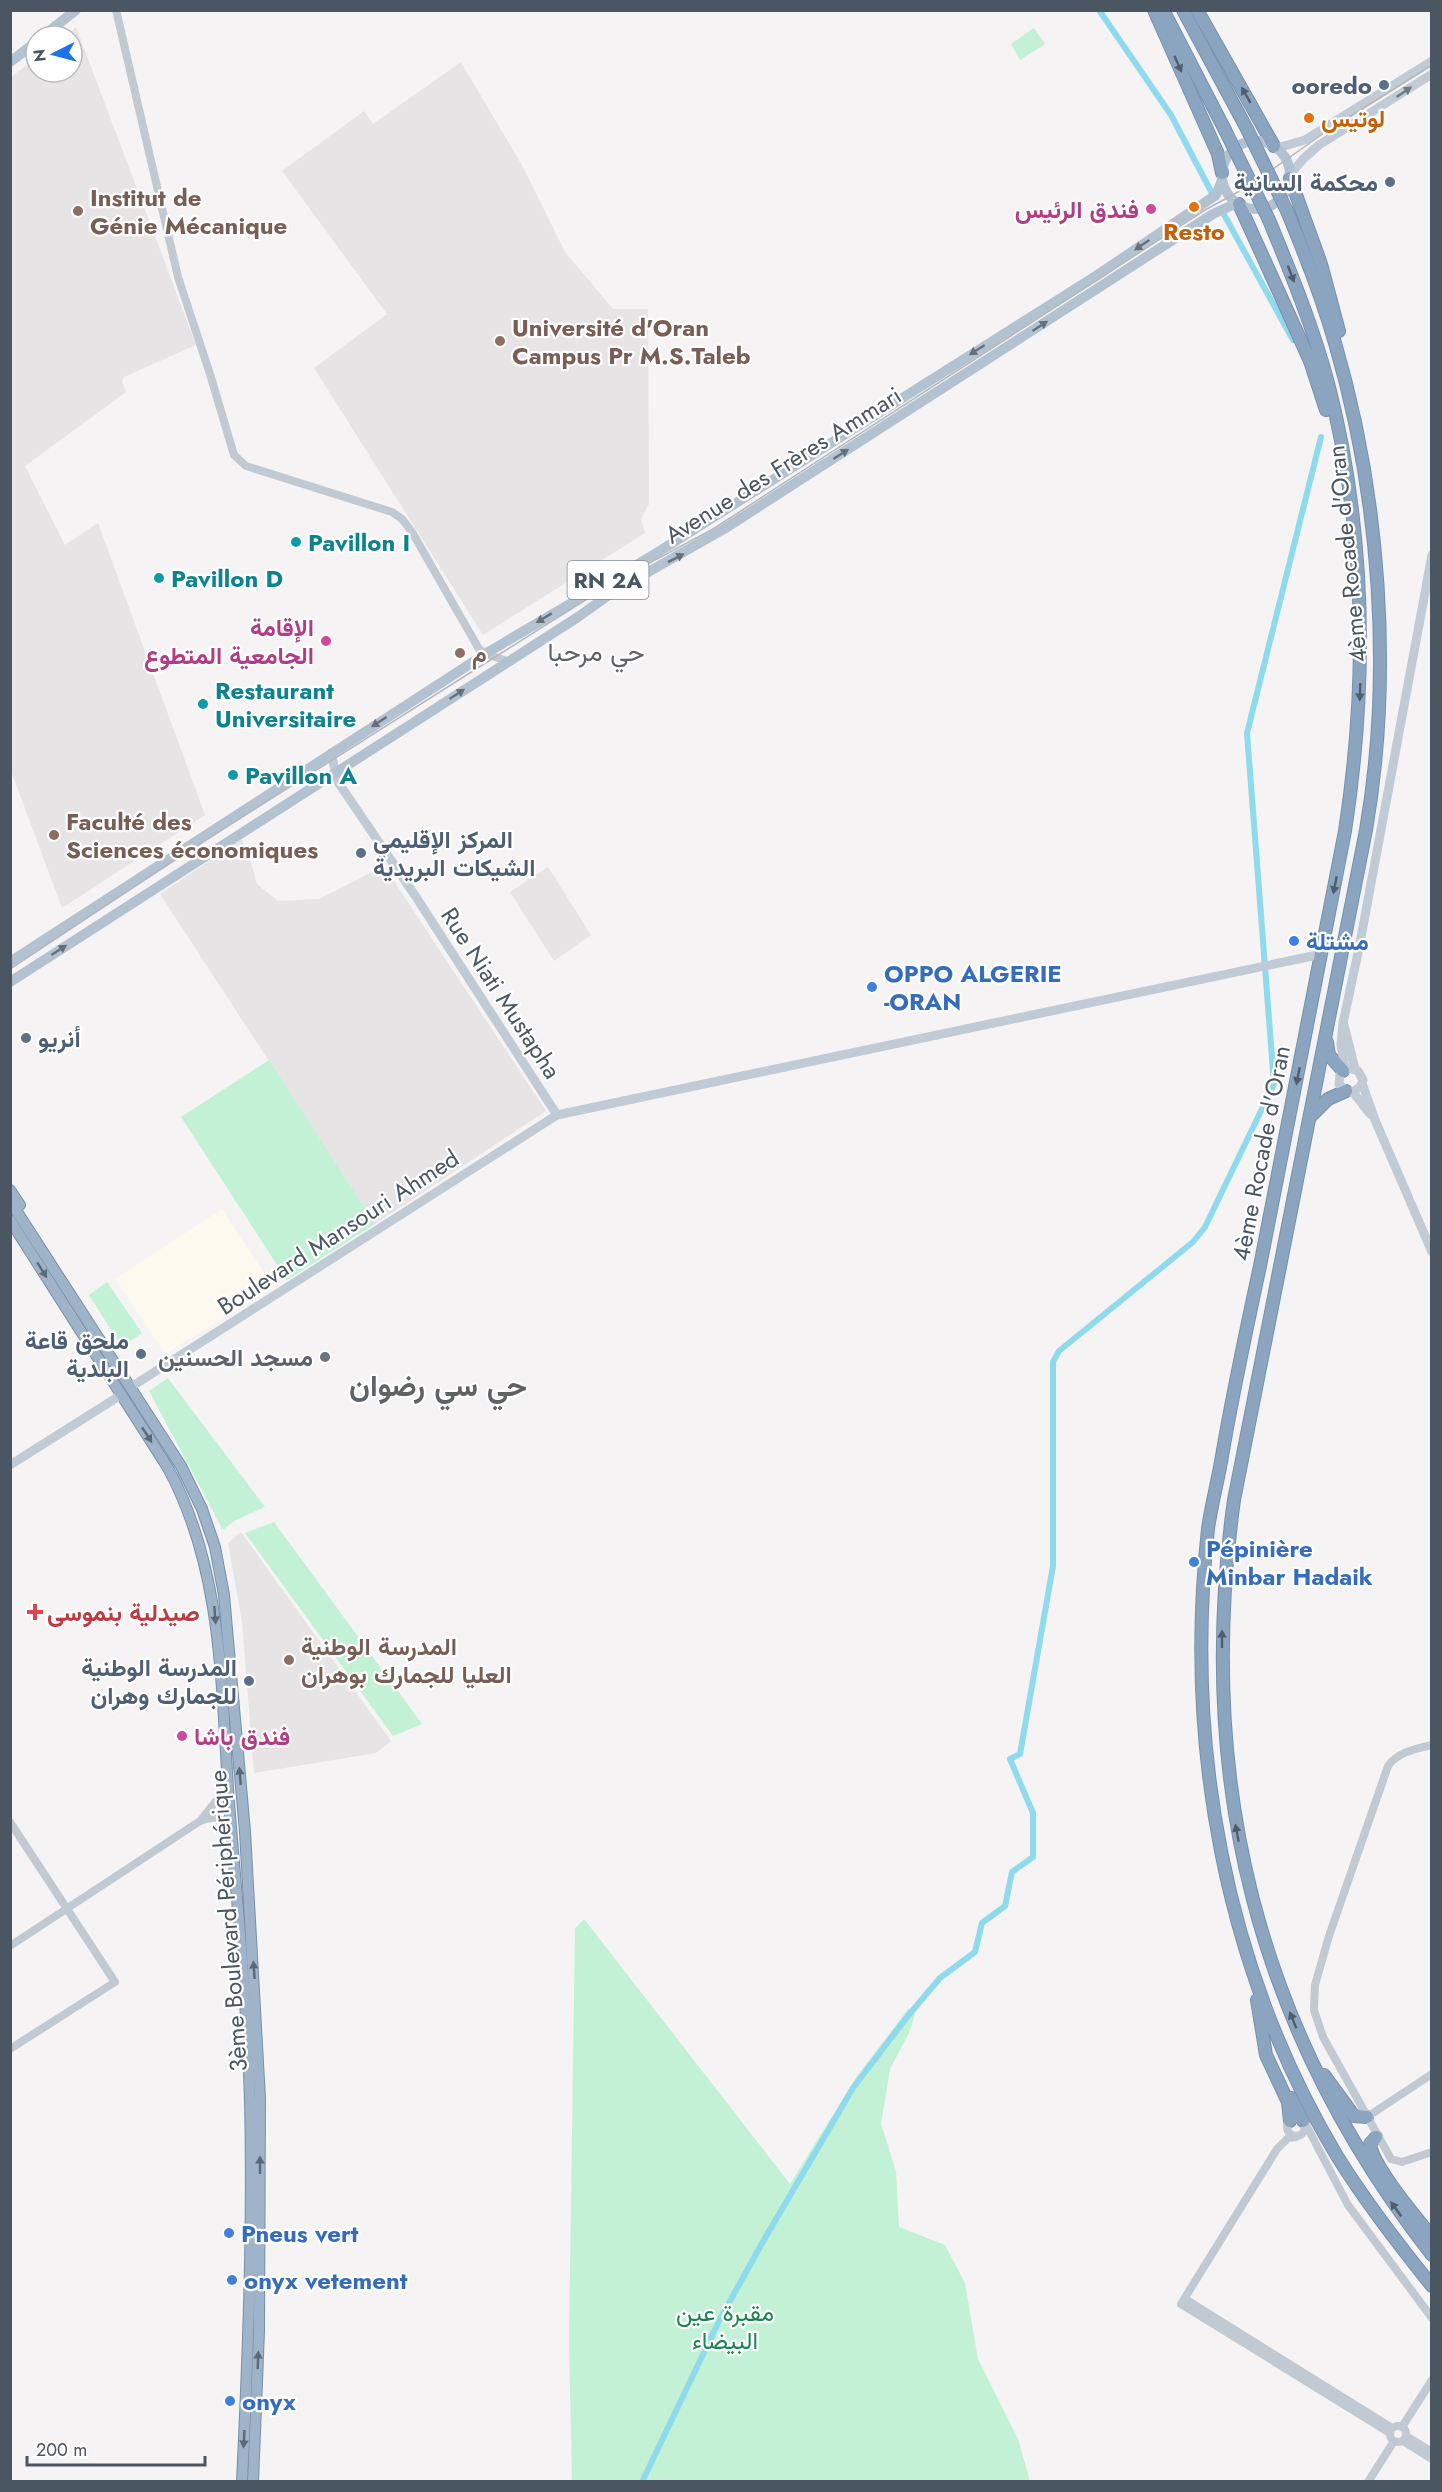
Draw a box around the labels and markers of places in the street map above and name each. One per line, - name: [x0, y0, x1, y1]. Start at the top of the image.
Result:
- place label: ooredo: [1291, 68, 1372, 103]
- marker: ooredo: [1377, 78, 1391, 92]
- place label: لوتيس: [1321, 101, 1385, 136]
- marker: لوتيس: [1302, 111, 1316, 125]
- place label: محكمة السانية: [1234, 165, 1378, 200]
- marker: محكمة السانية: [1383, 175, 1397, 189]
- place label: Institut de Génie Mécanique: [90, 180, 287, 243]
- place label: فندق الرئيس: [1015, 192, 1139, 227]
- marker: Resto: [1187, 200, 1201, 214]
- marker: فندق الرئيس: [1144, 202, 1158, 216]
- marker: Institut de Génie Mécanique: [71, 204, 85, 218]
- place label: Resto: [1163, 214, 1225, 249]
- place label: Université d'Oran Campus Pr M.S.Taleb: [512, 310, 751, 373]
- marker: Université d'Oran Campus Pr M.S.Taleb: [493, 334, 507, 348]
- place label: Pavillon I: [308, 525, 410, 560]
- marker: Pavillon I: [289, 535, 303, 549]
- place label: Pavillon D: [171, 561, 283, 596]
- marker: Pavillon D: [152, 571, 166, 585]
- place label: الإقامة الجامعية المتطوع: [144, 610, 314, 673]
- marker: الإقامة الجامعية المتطوع: [319, 634, 333, 648]
- place label: م: [472, 636, 487, 671]
- marker: م: [453, 646, 467, 660]
- place label: Restaurant Universitaire: [215, 673, 356, 736]
- marker: Restaurant Universitaire: [196, 697, 210, 711]
- place label: Pavillon A: [245, 758, 357, 793]
- marker: Pavillon A: [226, 768, 240, 782]
- place label: Faculté des Sciences économiques: [66, 804, 318, 867]
- place label: المركز الإقليمي الشيكات البريدية: [373, 822, 535, 885]
- marker: Faculté des Sciences économiques: [47, 828, 61, 842]
- marker: المركز الإقليمي الشيكات البريدية: [354, 846, 368, 860]
- place label: مشتلة: [1306, 924, 1369, 959]
- marker: مشتلة: [1287, 934, 1301, 948]
- place label: OPPO ALGERIE -ORAN: [884, 956, 1062, 1019]
- marker: OPPO ALGERIE -ORAN: [865, 980, 879, 994]
- place label: أنريو: [38, 1021, 81, 1056]
- marker: أنريو: [19, 1031, 33, 1045]
- place label: ملحق قاعة البلدية: [25, 1323, 129, 1386]
- place label: مسجد الحسنين: [158, 1340, 313, 1375]
- marker: ملحق قاعة البلدية: [134, 1347, 148, 1361]
- marker: مسجد الحسنين: [318, 1350, 332, 1364]
- place label: Pépinière Minbar Hadaik: [1206, 1531, 1373, 1594]
- marker: Pépinière Minbar Hadaik: [1187, 1555, 1201, 1569]
- place label: صيدلية بنموسى: [47, 1595, 200, 1630]
- marker: صيدلية بنموسى: [28, 1605, 42, 1619]
- place label: المدرسة الوطنية العليا للجمارك بوهران: [301, 1629, 512, 1692]
- place label: المدرسة الوطنية للجمارك وهران: [81, 1650, 237, 1713]
- marker: المدرسة الوطنية العليا للجمارك بوهران: [282, 1653, 296, 1667]
- marker: المدرسة الوطنية للجمارك وهران: [242, 1674, 256, 1688]
- place label: فندق باشا: [194, 1719, 290, 1754]
- marker: فندق باشا: [175, 1729, 189, 1743]
- place label: Pneus vert: [241, 2216, 359, 2251]
- marker: Pneus vert: [222, 2226, 236, 2240]
- place label: onyx vetement: [244, 2263, 408, 2298]
- marker: onyx vetement: [225, 2273, 239, 2287]
- place label: onyx: [242, 2384, 296, 2419]
- marker: onyx: [223, 2394, 237, 2408]

